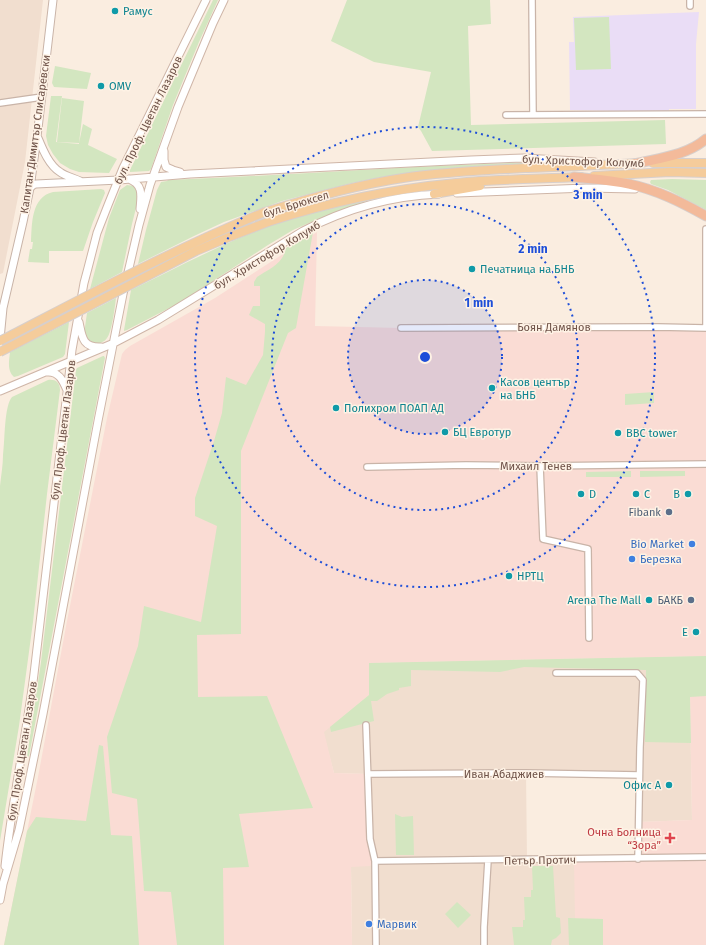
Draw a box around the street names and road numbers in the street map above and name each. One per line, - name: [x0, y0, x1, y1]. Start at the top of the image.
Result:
- street label: Капитан Димитър Списаревски: [18, 54, 53, 214]
- street label: бул. Проф. Цветан Лазаров: [112, 54, 185, 187]
- street label: бул. Христофор Колумб: [522, 153, 644, 170]
- street label: бул. Брюксел: [262, 188, 331, 221]
- street label: бул. Христофор Колумб: [212, 218, 323, 292]
- street label: Боян Дамянов: [517, 321, 591, 334]
- street label: бул. Проф. Цветан Лазаров: [48, 359, 79, 501]
- street label: Михаил Тенев: [500, 460, 572, 473]
- street label: бул. Проф. Цветан Лазаров: [5, 680, 40, 822]
- street label: Иван Абаджиев: [464, 768, 544, 781]
- street label: Петър Протич: [504, 853, 576, 868]

